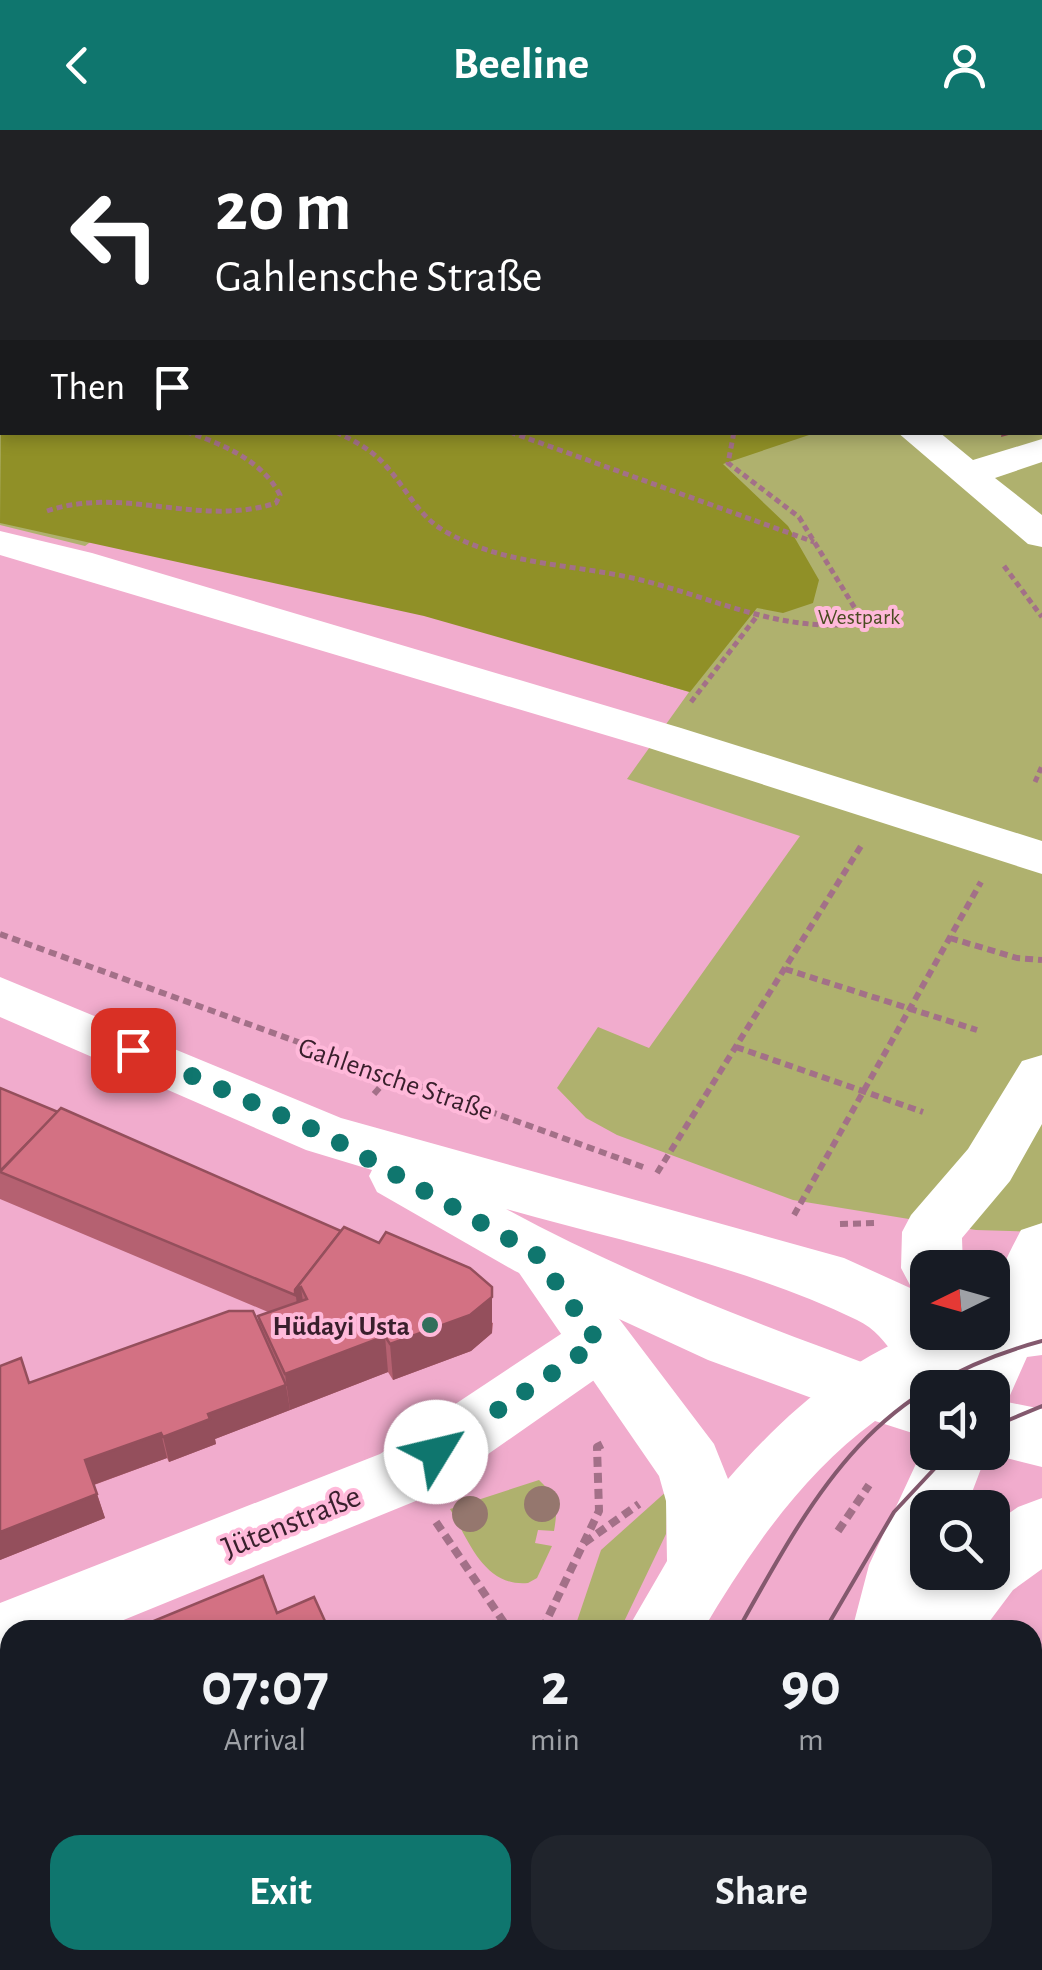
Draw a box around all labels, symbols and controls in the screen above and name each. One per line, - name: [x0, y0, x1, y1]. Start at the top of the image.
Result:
- icon: back: [50, 38, 105, 93]
- icon: person: [937, 38, 992, 93]
- text: Beeline: [453, 42, 589, 87]
- icon: left: [50, 170, 180, 300]
- text: 20 m: [215, 173, 352, 243]
- text: Gahlensche Straße: [215, 255, 543, 300]
- icon: arrive: [145, 360, 200, 415]
- text: Then: [50, 369, 125, 407]
- park label: Westpark: [818, 606, 900, 628]
- pin: [91, 1008, 176, 1093]
- icon: arrive: [106, 1023, 161, 1078]
- street label: Gahlensche Straße: [294, 1033, 496, 1126]
- north arrow: [910, 1250, 1010, 1350]
- map controls: [910, 1250, 1010, 1590]
- place label: Hüdayi Usta: [273, 1313, 410, 1341]
- marker: Hüdayi Usta: [419, 1314, 441, 1336]
- button: sound: [910, 1370, 1010, 1470]
- position arrow: [384, 1400, 488, 1504]
- street label: Jütenstraße: [218, 1480, 365, 1564]
- button: search: [910, 1490, 1010, 1590]
- text: 07:07: [201, 1656, 329, 1716]
- text: 2: [541, 1656, 569, 1716]
- text: 90: [781, 1656, 841, 1716]
- text: Arrival: [224, 1724, 306, 1756]
- text: min: [530, 1724, 580, 1756]
- text: m: [798, 1724, 824, 1756]
- button: Exit: [50, 1835, 511, 1950]
- button: Share: [531, 1835, 992, 1950]

